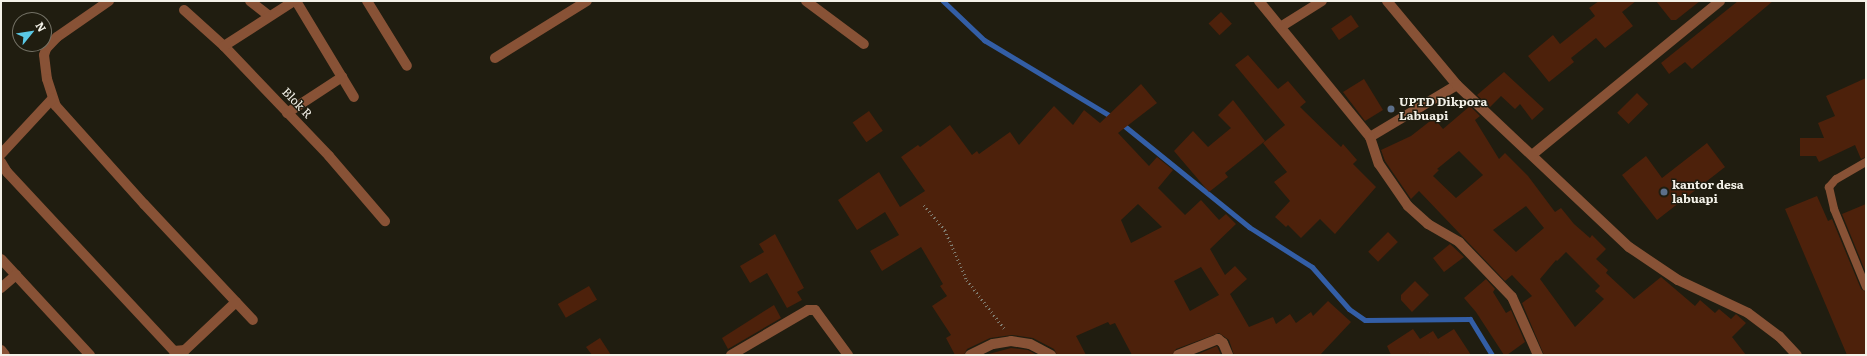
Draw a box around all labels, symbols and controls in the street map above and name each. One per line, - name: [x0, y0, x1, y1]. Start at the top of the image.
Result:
- north arrow: [12, 12, 52, 52]
- text: N: [32, 18, 51, 34]
- street label: Blok R: [279, 85, 315, 121]
- place label: UPTD Dikpora Labuapi: [1399, 95, 1487, 123]
- marker: UPTD Dikpora Labuapi: [1386, 104, 1396, 114]
- place label: kantor desa labuapi: [1672, 178, 1744, 206]
- marker: kantor desa labuapi: [1659, 187, 1669, 197]

